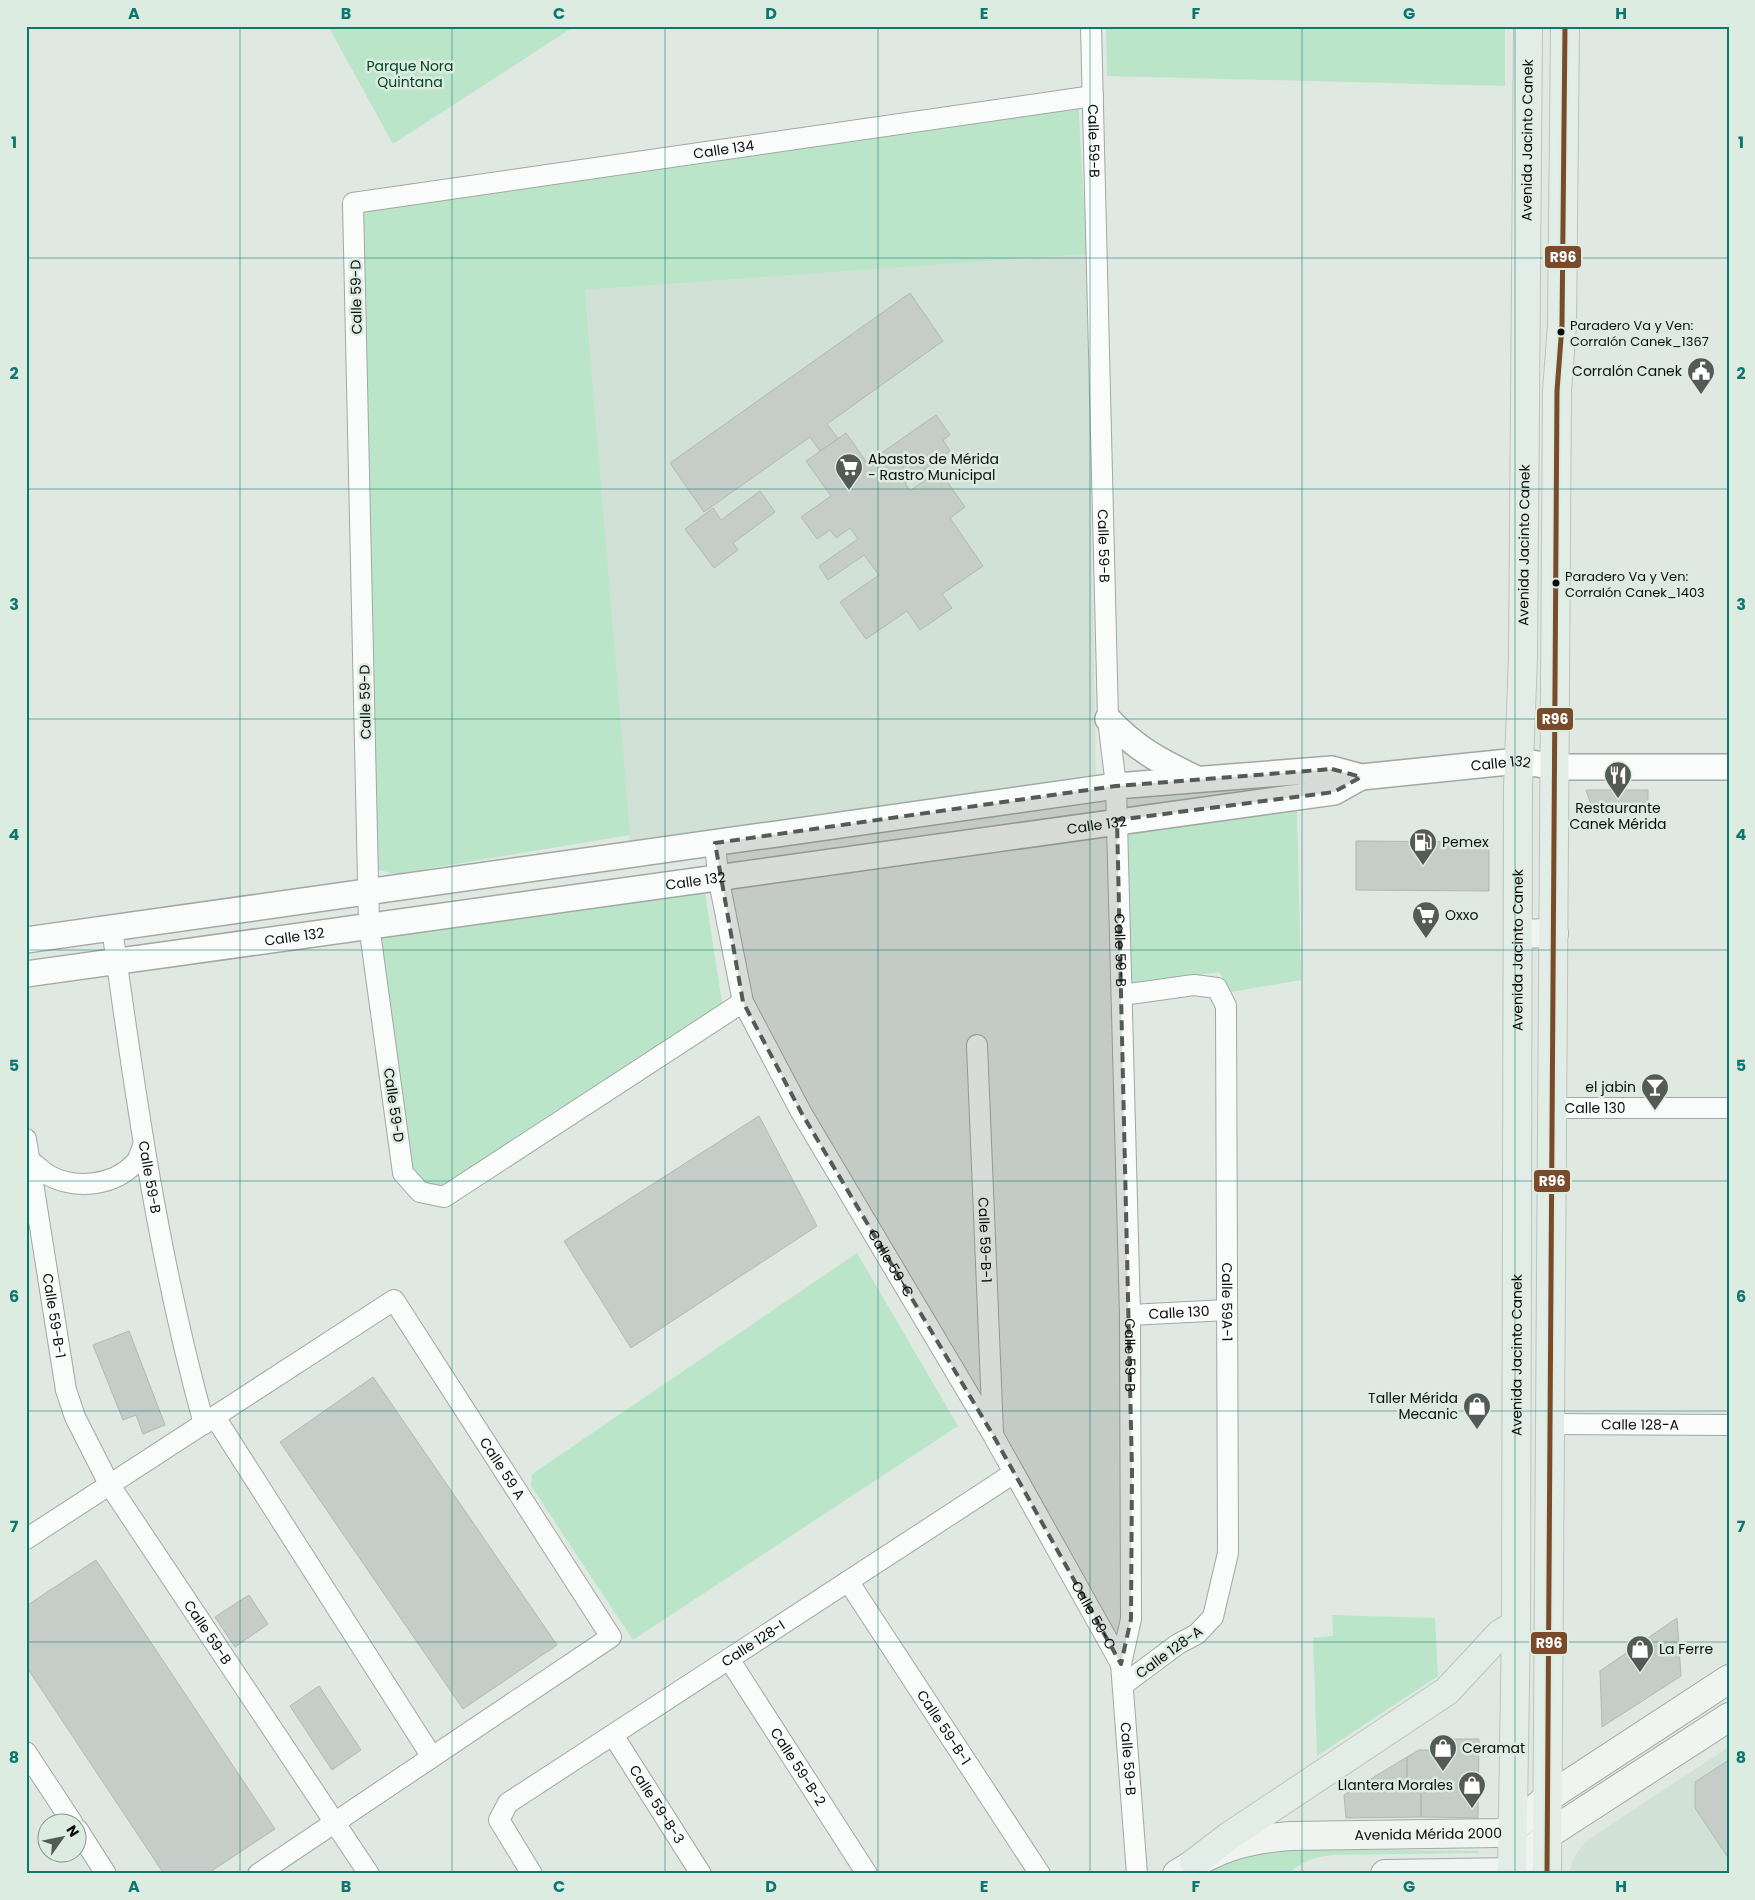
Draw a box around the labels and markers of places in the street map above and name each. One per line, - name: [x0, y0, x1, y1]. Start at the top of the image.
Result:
- place label: Paradero Va y Ven: Corralón Canek_1367: [1570, 316, 1709, 351]
- marker: Paradero Va y Ven: Corralón Canek_1367: [1556, 327, 1566, 337]
- public building icon: Corralón Canek: [1686, 356, 1716, 395]
- place label: Corralón Canek: [1572, 361, 1683, 381]
- place label: Abastos de Mérida - Rastro Municipal: [868, 449, 999, 485]
- supermarket icon: Abastos de Mérida - Rastro Municipal: [834, 452, 864, 491]
- place label: Paradero Va y Ven: Corralón Canek_1403: [1565, 567, 1705, 602]
- marker: Paradero Va y Ven: Corralón Canek_1403: [1551, 578, 1561, 588]
- restaurant icon: Restaurante Canek Mérida: [1603, 760, 1633, 799]
- place label: Restaurante Canek Mérida: [1569, 798, 1667, 834]
- fuel station icon: Pemex: [1408, 827, 1438, 866]
- place label: Pemex: [1442, 832, 1489, 852]
- supermarket icon: Oxxo: [1411, 900, 1441, 939]
- place label: Oxxo: [1445, 905, 1478, 925]
- bar icon: el jabin: [1640, 1072, 1670, 1111]
- place label: el jabin: [1585, 1077, 1636, 1097]
- place label: Taller Mérida Mecanic: [1368, 1388, 1458, 1424]
- shop icon: Taller Mérida Mecanic: [1462, 1391, 1492, 1430]
- shop icon: La Ferre: [1625, 1634, 1655, 1673]
- place label: La Ferre: [1659, 1639, 1713, 1659]
- shop icon: Ceramat: [1428, 1733, 1458, 1772]
- place label: Ceramat: [1462, 1738, 1525, 1758]
- shop icon: Llantera Morales: [1457, 1770, 1487, 1809]
- place label: Llantera Morales: [1338, 1775, 1453, 1795]

